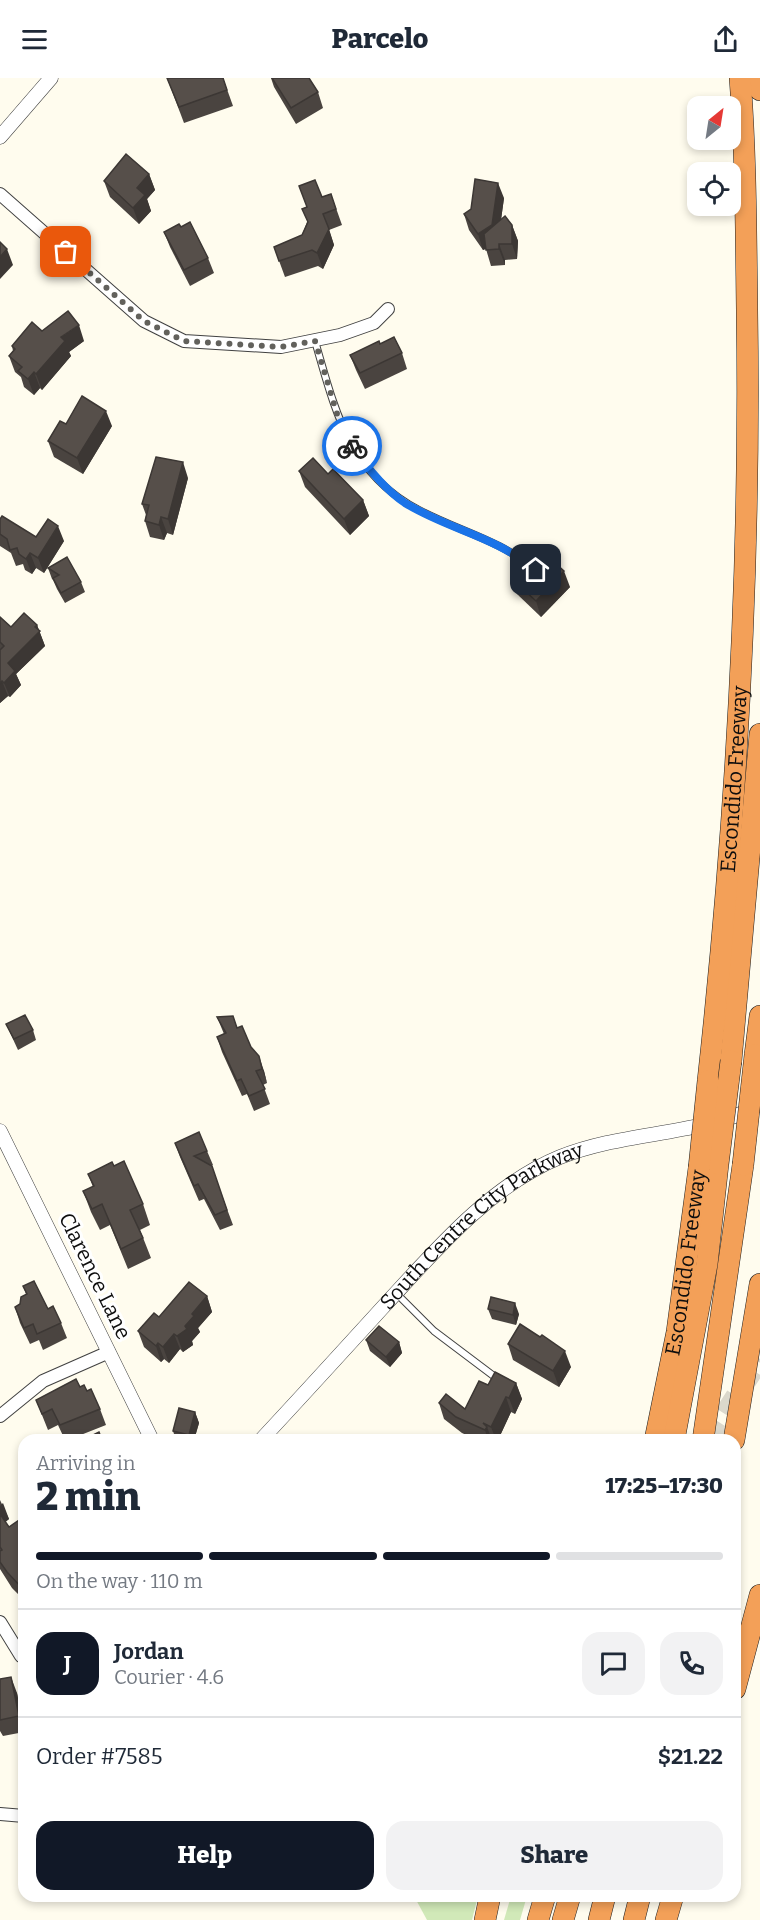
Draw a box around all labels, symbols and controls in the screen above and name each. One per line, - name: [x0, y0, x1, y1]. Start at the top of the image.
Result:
- icon: menu: [18, 23, 51, 56]
- text: Parcelo: [332, 23, 428, 55]
- icon: share: [709, 23, 742, 56]
- north arrow: [687, 96, 741, 150]
- map controls: [687, 96, 741, 216]
- button: locate: [687, 162, 741, 216]
- pin: [40, 226, 91, 277]
- icon: bag: [49, 235, 82, 268]
- courier: [322, 416, 382, 476]
- icon: bike: [336, 430, 369, 463]
- pin: [510, 544, 561, 595]
- icon: home: [519, 553, 552, 586]
- street label: Escondido Freeway: [715, 684, 753, 874]
- street label: South Centre City Parkway: [374, 1136, 587, 1315]
- street label: Escondido Freeway: [660, 1167, 712, 1358]
- street label: Clarence Lane: [53, 1209, 137, 1343]
- text: Arriving in: [36, 1451, 135, 1475]
- text: 17:25–17:30: [605, 1472, 723, 1499]
- text: 2 min: [36, 1474, 140, 1520]
- text: On the way · 110 m: [36, 1569, 203, 1593]
- button: chat: [582, 1632, 645, 1695]
- button: phone: [660, 1632, 723, 1695]
- text: Jordan: [114, 1638, 184, 1665]
- text: J: [64, 1650, 71, 1677]
- text: Courier · 4.6: [114, 1665, 224, 1689]
- text: Order #7585: [36, 1743, 163, 1770]
- text: $21.22: [658, 1743, 723, 1770]
- button: Help: [36, 1821, 374, 1890]
- button: Share: [386, 1821, 723, 1890]

